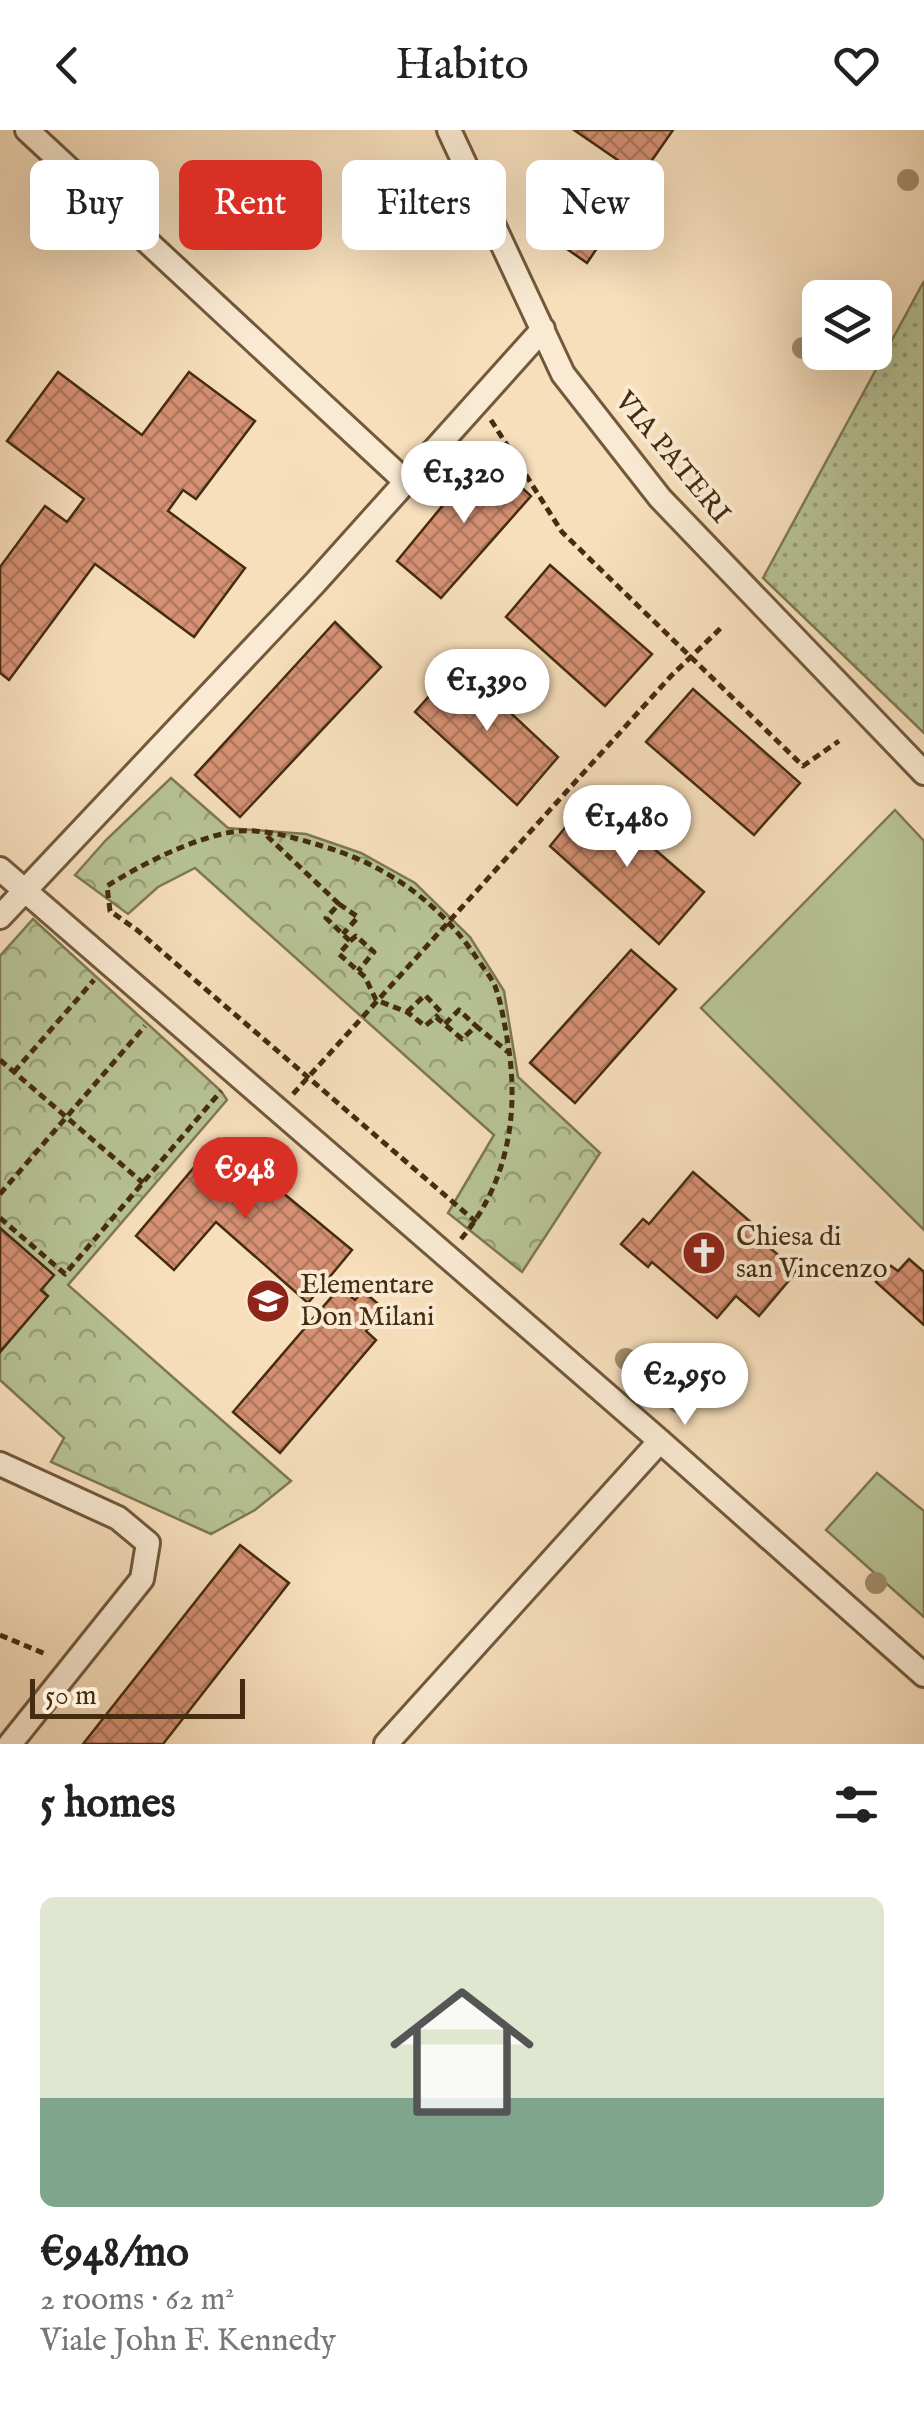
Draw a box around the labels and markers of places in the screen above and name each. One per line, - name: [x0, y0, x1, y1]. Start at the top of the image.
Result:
- pin: €1,320: [383, 441, 545, 526]
- pin: €1,390: [406, 649, 568, 734]
- pin: €1,480: [546, 785, 708, 870]
- pin: €948: [186, 1137, 304, 1222]
- place label: Chiesa di san Vincenzo: [736, 1220, 888, 1287]
- church icon: Chiesa di san Vincenzo: [681, 1230, 727, 1276]
- place label: Elementare Don Milani: [300, 1268, 435, 1335]
- school or university icon: Elementare Don Milani: [245, 1278, 291, 1324]
- pin: €2,950: [604, 1343, 766, 1428]

